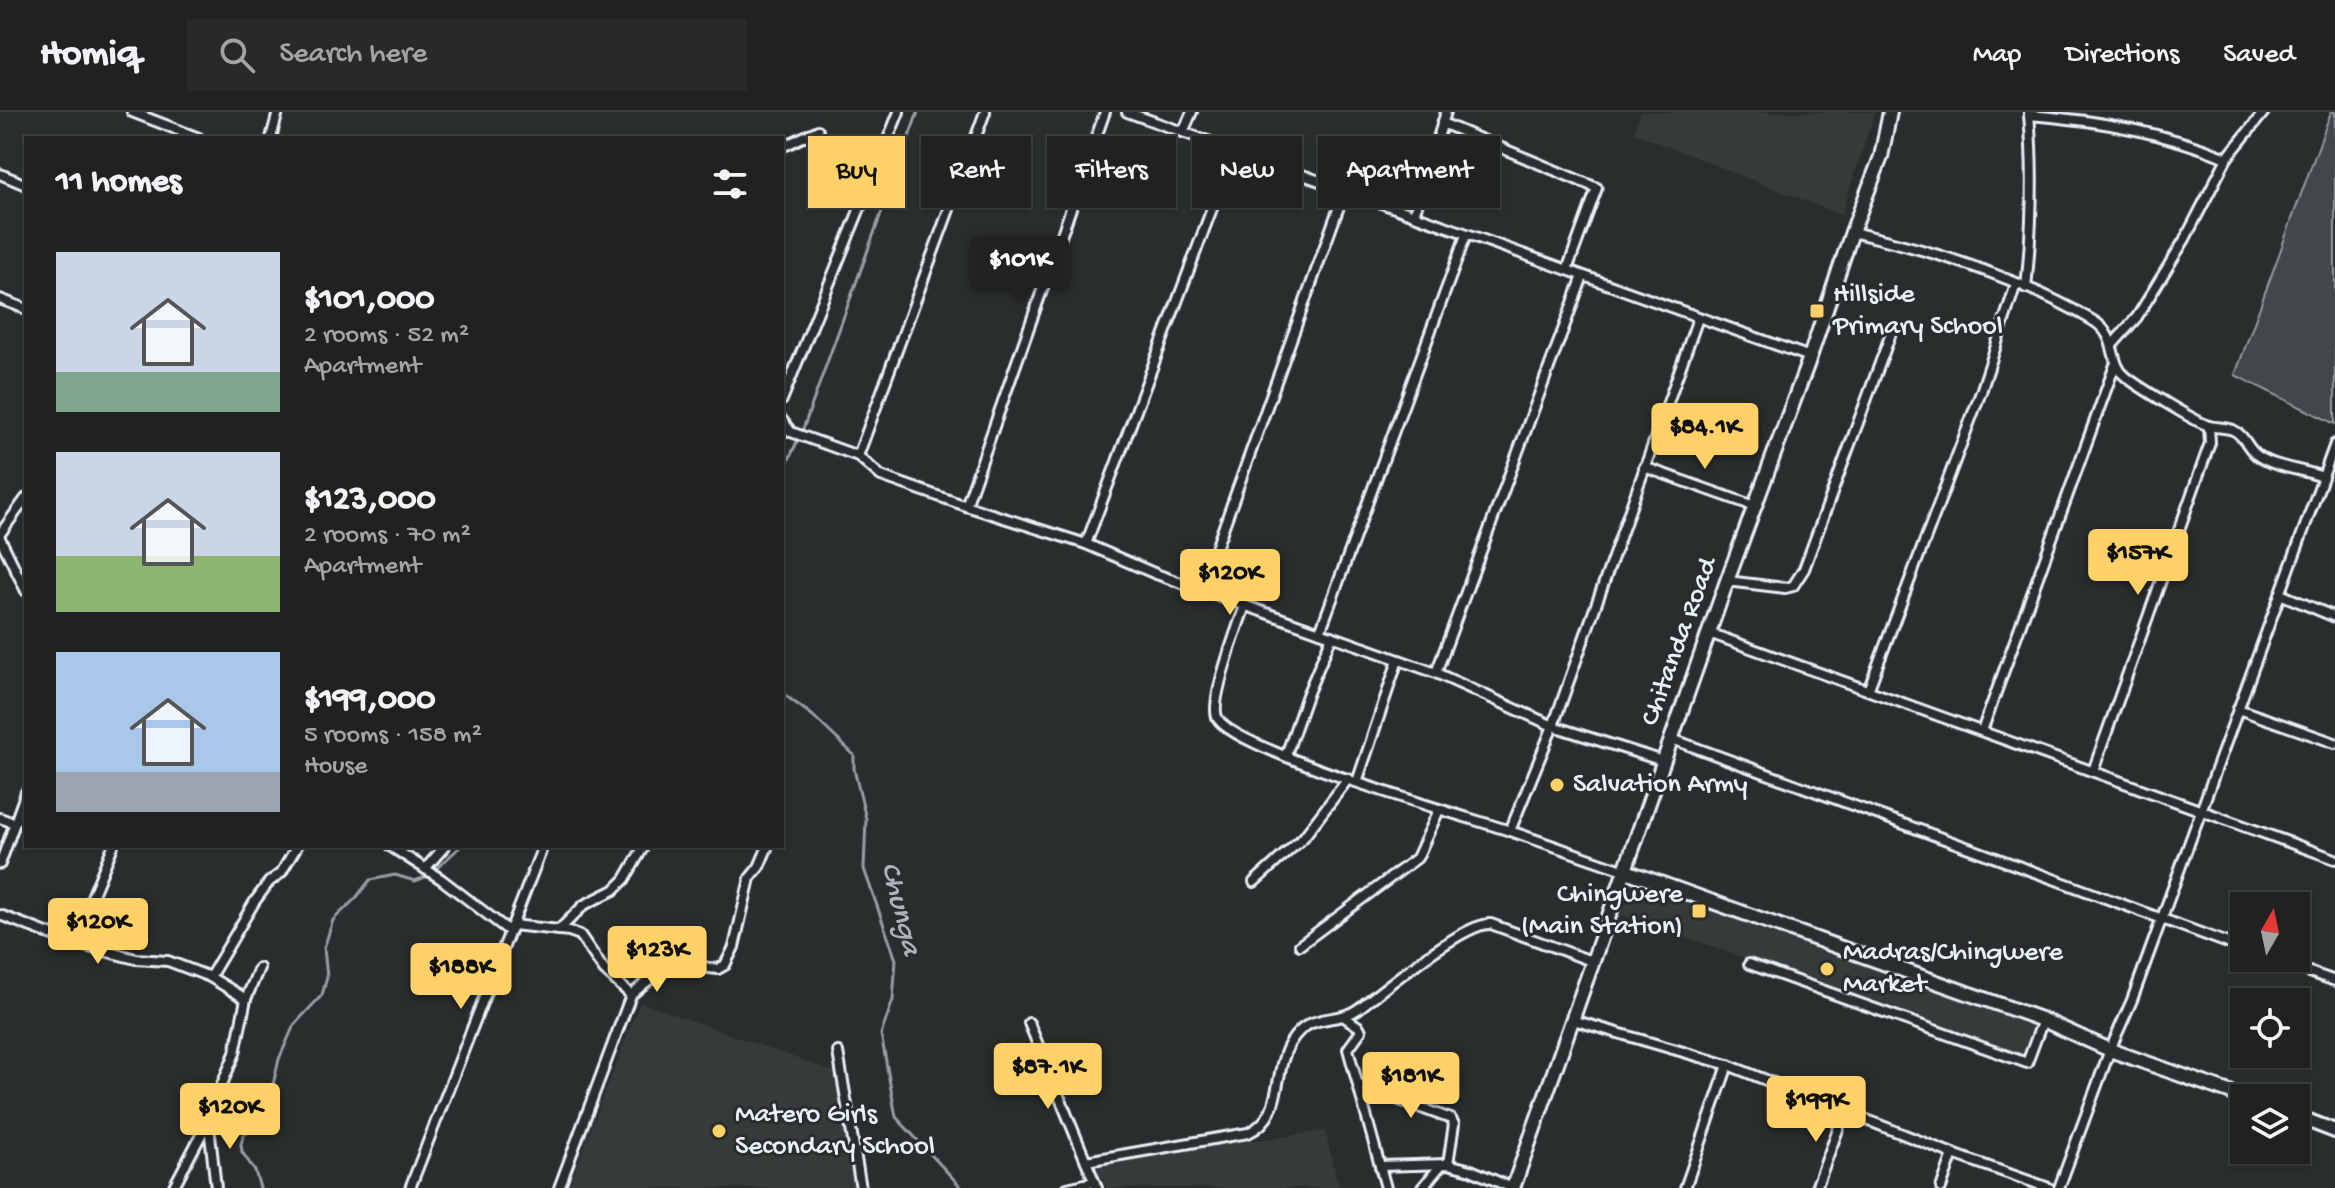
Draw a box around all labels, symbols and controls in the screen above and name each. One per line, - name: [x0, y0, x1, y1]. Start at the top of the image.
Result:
- search box: [187, 19, 747, 91]
- text: Homiq: [40, 33, 139, 77]
- icon: search: [215, 33, 259, 77]
- text: Search here: [279, 38, 427, 73]
- text: Map: [1973, 39, 2021, 72]
- text: Directions: [2065, 39, 2179, 72]
- text: Saved: [2223, 39, 2295, 72]
- chip: Buy: [808, 136, 905, 208]
- chip: Rent: [921, 136, 1031, 208]
- chip: Filters: [1047, 136, 1176, 208]
- chip: New: [1192, 136, 1302, 208]
- chip: Apartment: [1318, 136, 1500, 208]
- icon: filters: [708, 162, 752, 206]
- text: 11 homes: [56, 164, 182, 204]
- pin: $101K: [964, 236, 1076, 304]
- text: $101K: [989, 246, 1051, 277]
- place label: Hillside Primary School: [1832, 279, 2003, 344]
- text: $101,000: [304, 281, 435, 321]
- icon: home: [120, 284, 216, 380]
- marker: Hillside Primary School: [1808, 302, 1826, 320]
- text: 2 rooms · 52 m²: [304, 321, 469, 352]
- text: Apartment: [304, 352, 421, 383]
- pin: $84.1K: [1640, 403, 1770, 471]
- text: $84.1K: [1669, 413, 1741, 444]
- text: $123,000: [304, 481, 436, 521]
- icon: home: [120, 484, 216, 580]
- text: 2 rooms · 70 m²: [304, 521, 471, 552]
- pin: $157K: [2082, 529, 2194, 597]
- text: $157K: [2106, 539, 2170, 570]
- pin: $120K: [1174, 549, 1286, 617]
- street label: Chitanda Road: [1634, 551, 1727, 730]
- text: Apartment: [304, 552, 421, 583]
- text: $120K: [1198, 559, 1262, 590]
- text: $199,000: [304, 681, 436, 721]
- icon: home: [120, 684, 216, 780]
- text: 5 rooms · 158 m²: [304, 721, 482, 752]
- text: House: [304, 752, 368, 783]
- place label: Salvation Army: [1573, 769, 1748, 802]
- marker: Salvation Army: [1548, 776, 1566, 794]
- water label: Chunga: [871, 859, 928, 961]
- place label: Chingwere (Main Station): [1521, 879, 1684, 944]
- north arrow: [2230, 892, 2310, 972]
- map controls: [2230, 892, 2310, 1164]
- pin: $120K: [42, 898, 154, 966]
- marker: Chingwere (Main Station): [1690, 902, 1708, 920]
- text: $120K: [66, 908, 130, 939]
- pin: $123K: [601, 926, 713, 994]
- text: $123K: [626, 936, 688, 967]
- place label: Madras/Chingwere Market: [1843, 937, 2063, 1002]
- pin: $188K: [405, 943, 517, 1011]
- text: $188K: [429, 953, 494, 984]
- marker: Madras/Chingwere Market: [1818, 960, 1836, 978]
- button: locate: [2230, 988, 2310, 1068]
- pin: $87.1K: [983, 1043, 1113, 1111]
- pin: $181K: [1355, 1052, 1467, 1120]
- text: $87.1K: [1012, 1053, 1084, 1084]
- text: $181K: [1380, 1062, 1442, 1093]
- pin: $199K: [1760, 1076, 1872, 1144]
- pin: $120K: [174, 1083, 286, 1151]
- button: layers: [2230, 1084, 2310, 1164]
- text: $199K: [1785, 1086, 1847, 1117]
- text: $120K: [198, 1093, 262, 1124]
- place label: Matero Girls Secondary School: [735, 1099, 935, 1164]
- marker: Matero Girls Secondary School: [710, 1122, 728, 1140]

